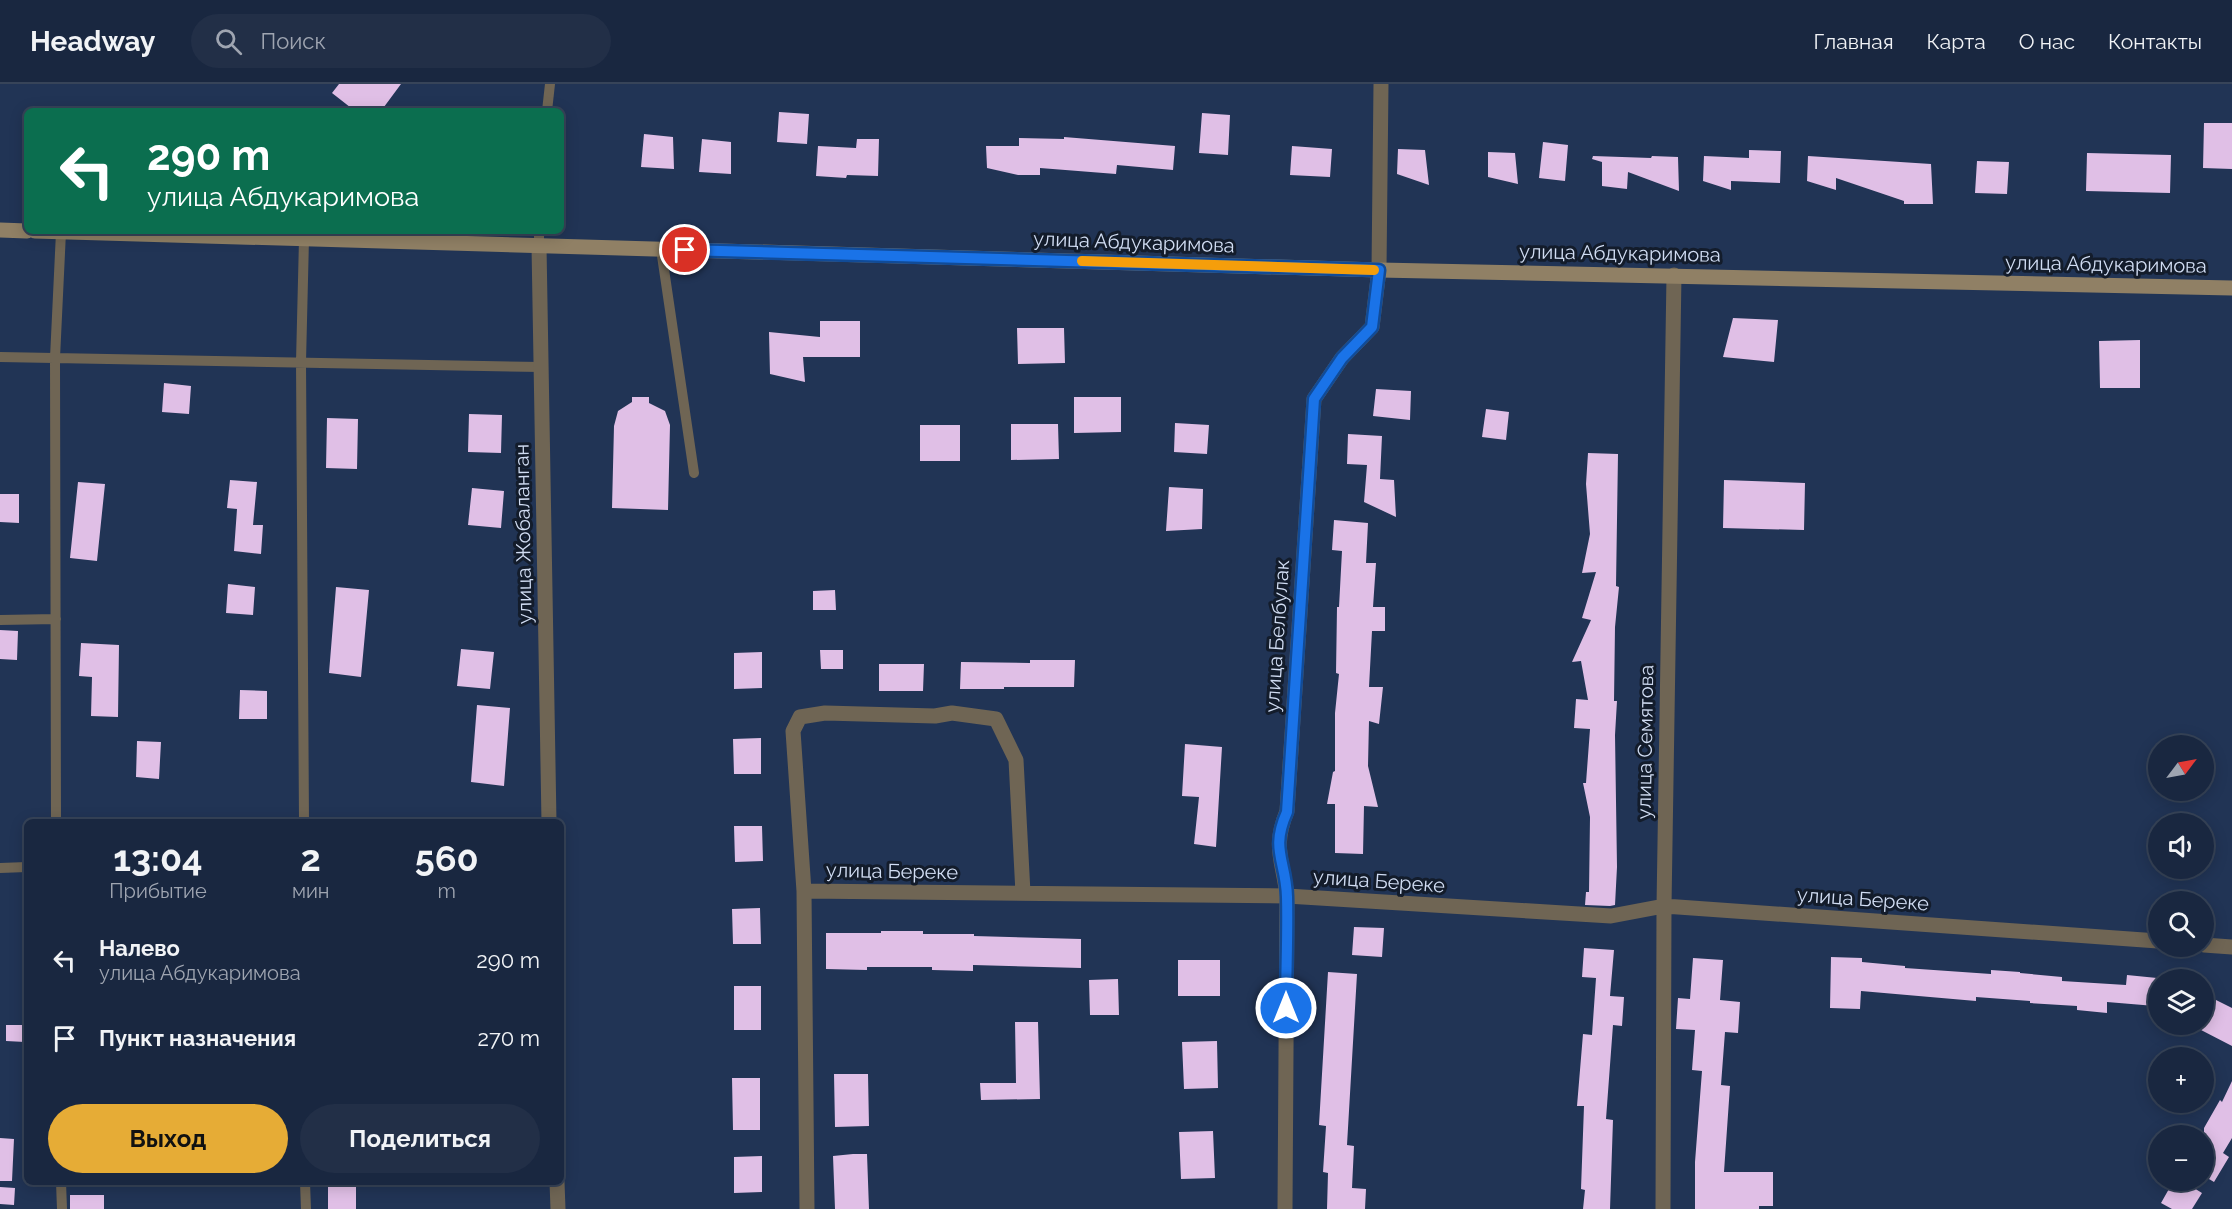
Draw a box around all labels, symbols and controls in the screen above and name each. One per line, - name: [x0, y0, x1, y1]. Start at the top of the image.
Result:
- search box: [191, 14, 611, 68]
- text: Headway: [30, 25, 155, 58]
- icon: search: [212, 25, 245, 58]
- text: Поиск: [260, 28, 326, 54]
- text: Главная: [1814, 29, 1894, 54]
- text: Карта: [1927, 29, 1986, 54]
- text: О нас: [2019, 29, 2075, 54]
- text: Контакты: [2108, 29, 2202, 54]
- text: 290 m: [147, 131, 270, 180]
- icon: left: [48, 132, 126, 210]
- text: улица Абдукаримова: [147, 181, 419, 212]
- pin: [659, 224, 710, 275]
- street label: улица Абдукаримова: [1033, 226, 1235, 258]
- icon: arrive: [668, 233, 701, 266]
- street label: улица Абдукаримова: [1519, 239, 1721, 267]
- street label: улица Абдукаримова: [2005, 250, 2207, 278]
- street label: улица Жобаланган: [509, 444, 537, 624]
- street label: улица Белбулак: [1260, 559, 1294, 713]
- street label: улица Семятова: [1632, 665, 1658, 819]
- north arrow: [2148, 735, 2214, 801]
- map controls: [2148, 735, 2214, 1191]
- button: sound: [2148, 813, 2214, 879]
- text: 13:04: [113, 837, 203, 879]
- text: 2: [301, 837, 321, 879]
- text: 560: [415, 837, 479, 879]
- street label: улица Береке: [826, 858, 959, 884]
- street label: улица Береке: [1312, 864, 1446, 898]
- text: Прибытие: [109, 879, 207, 903]
- text: мин: [292, 879, 330, 903]
- text: m: [438, 879, 456, 903]
- street label: улица Береке: [1796, 882, 1930, 916]
- button: search: [2148, 891, 2214, 957]
- text: Налево: [99, 935, 180, 961]
- icon: left: [48, 944, 81, 977]
- text: 290 m: [476, 947, 540, 973]
- text: улица Абдукаримова: [99, 961, 301, 985]
- button: layers: [2148, 969, 2214, 1035]
- position arrow: [1254, 976, 1318, 1040]
- icon: arrive: [48, 1022, 81, 1055]
- text: Пункт назначения: [99, 1025, 296, 1051]
- text: 270 m: [478, 1025, 540, 1051]
- button: +: [2148, 1047, 2214, 1113]
- button: Выход: [48, 1104, 288, 1173]
- button: Поделиться: [300, 1104, 540, 1173]
- button: −: [2148, 1125, 2214, 1191]

